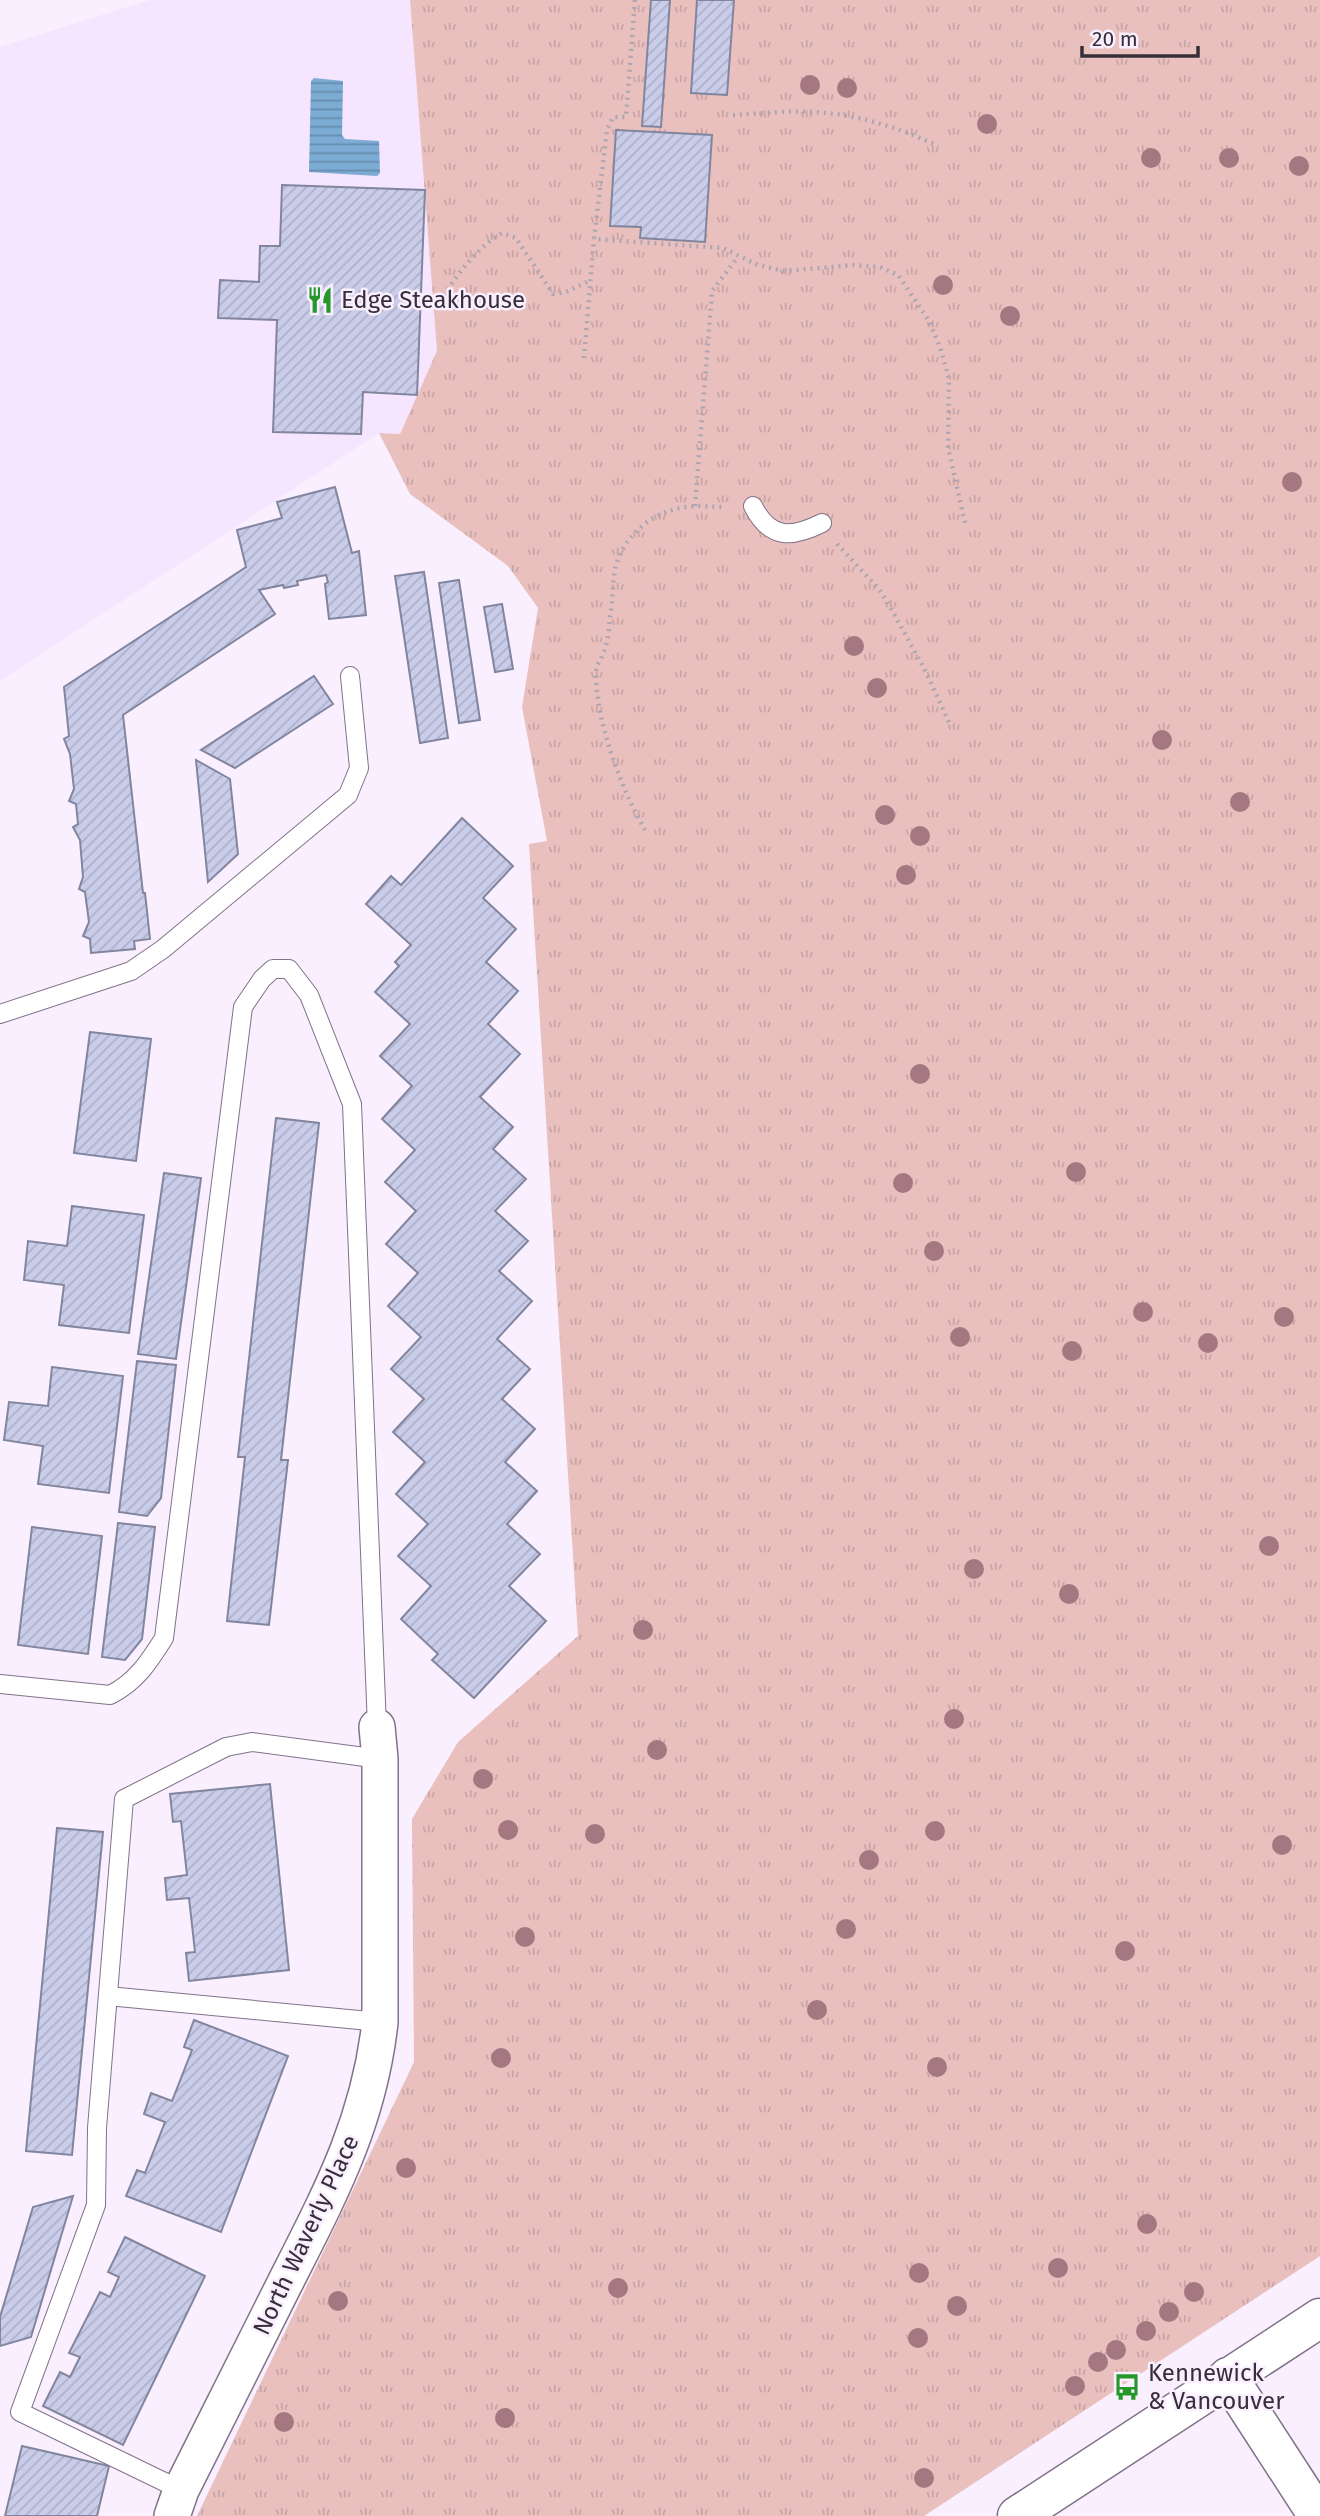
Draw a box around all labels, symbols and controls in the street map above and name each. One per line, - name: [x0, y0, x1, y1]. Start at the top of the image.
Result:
- scale bar: [1082, 14, 1198, 58]
- text: 20 m: [1092, 26, 1138, 52]
- restaurant icon: Edge Steakhouse: [305, 285, 335, 315]
- place label: Edge Steakhouse: [341, 286, 525, 314]
- street label: North Waverly Place: [247, 2131, 365, 2339]
- place label: Kennewick & Vancouver: [1148, 2359, 1285, 2415]
- bus stop icon: Kennewick & Vancouver: [1112, 2372, 1142, 2402]

